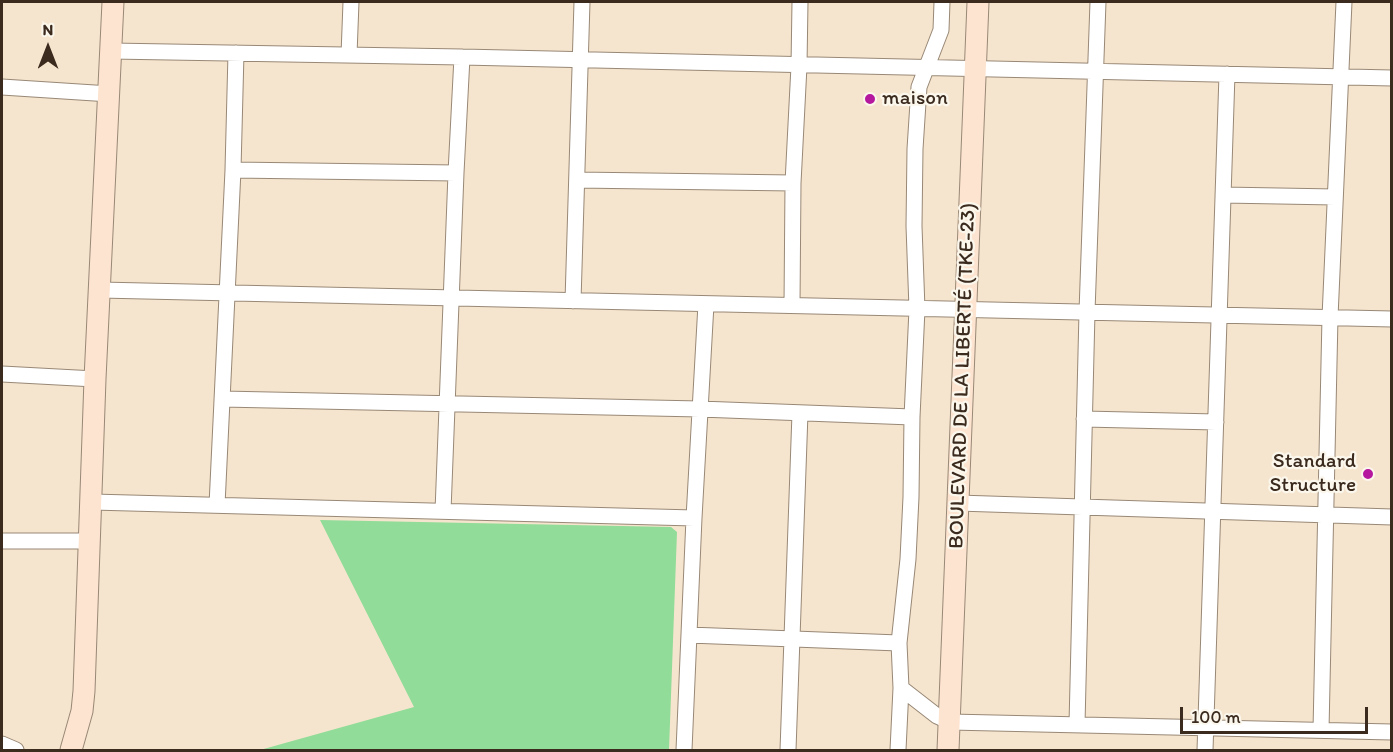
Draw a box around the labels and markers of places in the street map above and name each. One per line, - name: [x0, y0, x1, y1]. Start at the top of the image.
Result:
- place label: maison: [882, 86, 948, 112]
- marker: maison: [863, 92, 877, 106]
- place label: Standard Structure: [1270, 449, 1356, 499]
- marker: Standard Structure: [1361, 467, 1375, 481]

